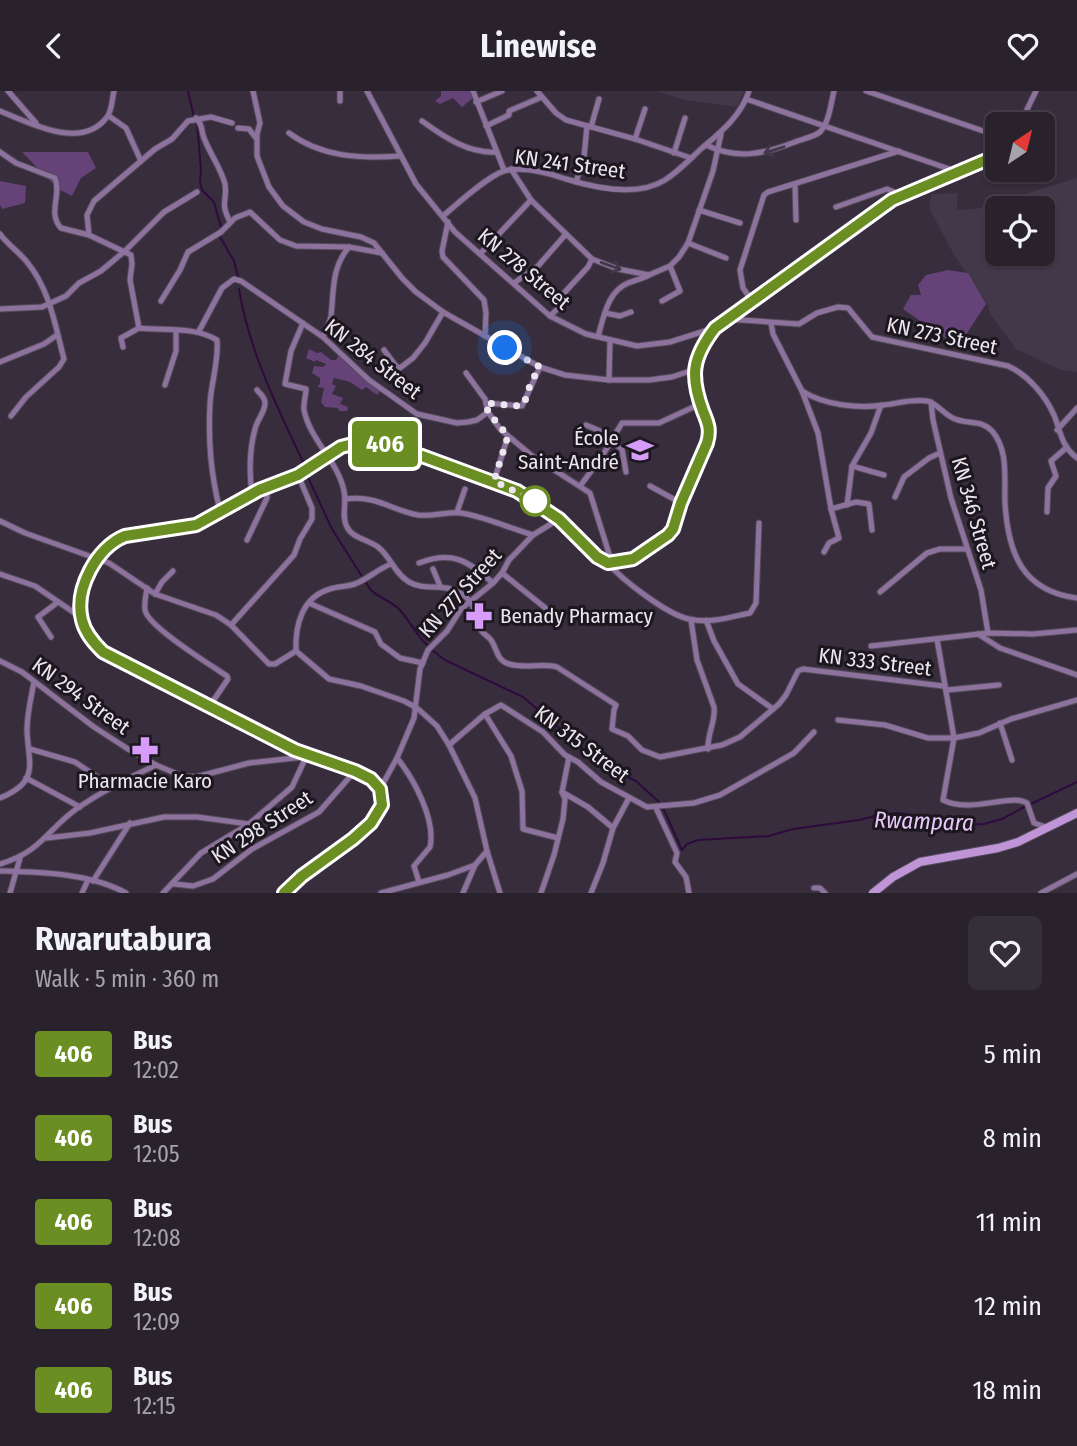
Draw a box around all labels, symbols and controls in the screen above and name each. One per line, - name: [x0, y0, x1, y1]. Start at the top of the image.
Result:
- icon: back: [35, 27, 73, 65]
- text: Linewise: [480, 27, 597, 65]
- icon: heart: [1004, 27, 1042, 65]
- north arrow: [985, 112, 1055, 182]
- map controls: [985, 112, 1055, 266]
- street label: KN 241 Street: [513, 143, 627, 185]
- one-way arrow: [763, 144, 785, 157]
- button: locate: [985, 196, 1055, 266]
- street label: KN 278 Street: [472, 223, 576, 315]
- one-way arrow: [600, 261, 622, 273]
- street label: KN 273 Street: [884, 312, 1000, 360]
- street label: KN 284 Street: [320, 313, 427, 405]
- your location: [487, 330, 522, 365]
- line badge: 406: [345, 421, 425, 467]
- place label: École Saint-André: [518, 425, 619, 475]
- text: 406: [366, 430, 404, 458]
- school or university icon: École Saint-André: [625, 435, 655, 465]
- street label: KN 346 Street: [946, 454, 1002, 572]
- unlabelled marker: [520, 486, 550, 516]
- street label: KN 277 Street: [413, 543, 507, 643]
- pharmacy icon: Benady Pharmacy: [464, 601, 494, 631]
- place label: Benady Pharmacy: [500, 603, 653, 629]
- street label: KN 333 Street: [817, 642, 933, 682]
- street label: KN 294 Street: [27, 652, 135, 740]
- street label: KN 315 Street: [529, 700, 635, 788]
- pharmacy icon: Pharmacie Karo: [130, 735, 160, 765]
- place label: Pharmacie Karo: [78, 768, 212, 794]
- street label: KN 298 Street: [207, 785, 317, 869]
- water label: Rwampara: [873, 805, 975, 837]
- button: heart: [968, 916, 1042, 990]
- text: Rwarutabura: [35, 919, 212, 959]
- text: Walk · 5 min · 360 m: [35, 965, 219, 993]
- text: Bus: [133, 1025, 172, 1056]
- text: 5 min: [984, 1039, 1042, 1070]
- text: 406: [55, 1040, 93, 1068]
- text: 12:02: [133, 1056, 179, 1084]
- text: Bus: [133, 1109, 172, 1140]
- text: 8 min: [983, 1123, 1042, 1154]
- text: 406: [55, 1124, 93, 1152]
- text: 12:05: [133, 1140, 180, 1168]
- text: Bus: [133, 1193, 172, 1224]
- text: 11 min: [976, 1207, 1042, 1238]
- text: 406: [55, 1208, 93, 1236]
- text: 12:08: [133, 1224, 180, 1252]
- text: Bus: [133, 1277, 172, 1308]
- text: 12 min: [974, 1291, 1042, 1322]
- text: 406: [55, 1292, 93, 1320]
- text: 12:09: [133, 1308, 180, 1336]
- text: Bus: [133, 1361, 172, 1392]
- text: 18 min: [973, 1375, 1042, 1406]
- text: 406: [55, 1376, 93, 1404]
- text: 12:15: [133, 1392, 176, 1420]

